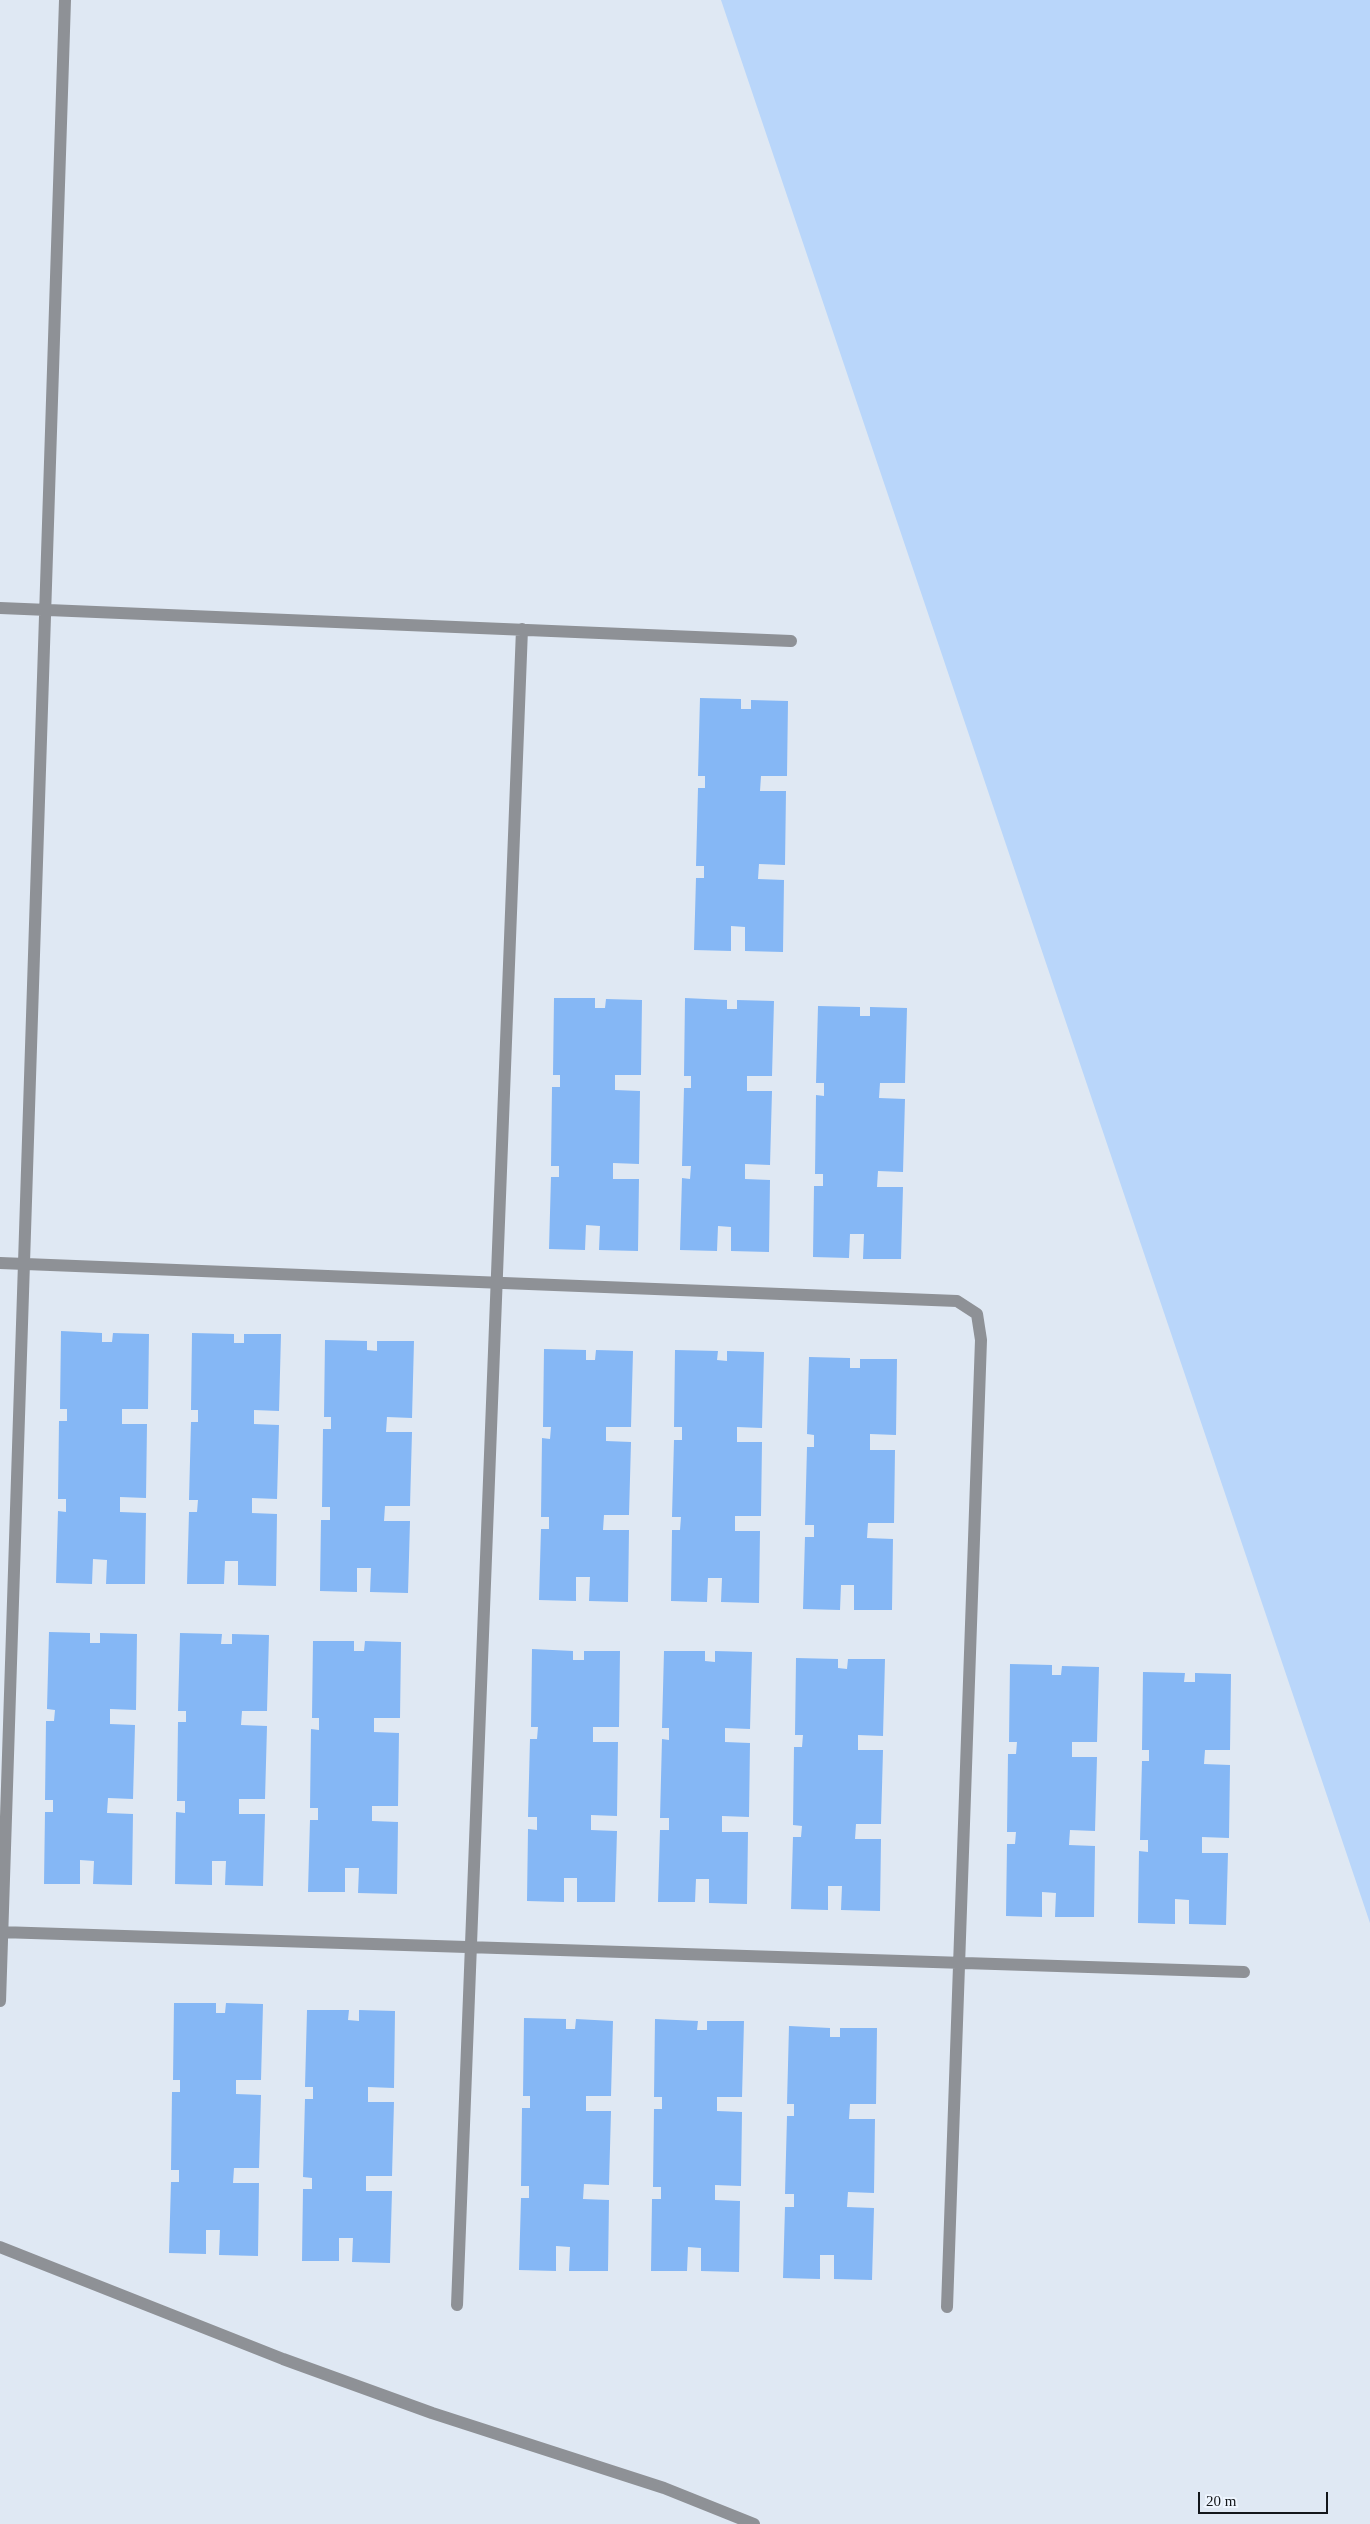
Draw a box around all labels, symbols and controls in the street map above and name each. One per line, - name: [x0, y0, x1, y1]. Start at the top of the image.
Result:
- scale bar: [1200, 2482, 1330, 2514]
- text: 20 m: [1206, 2493, 1236, 2509]

